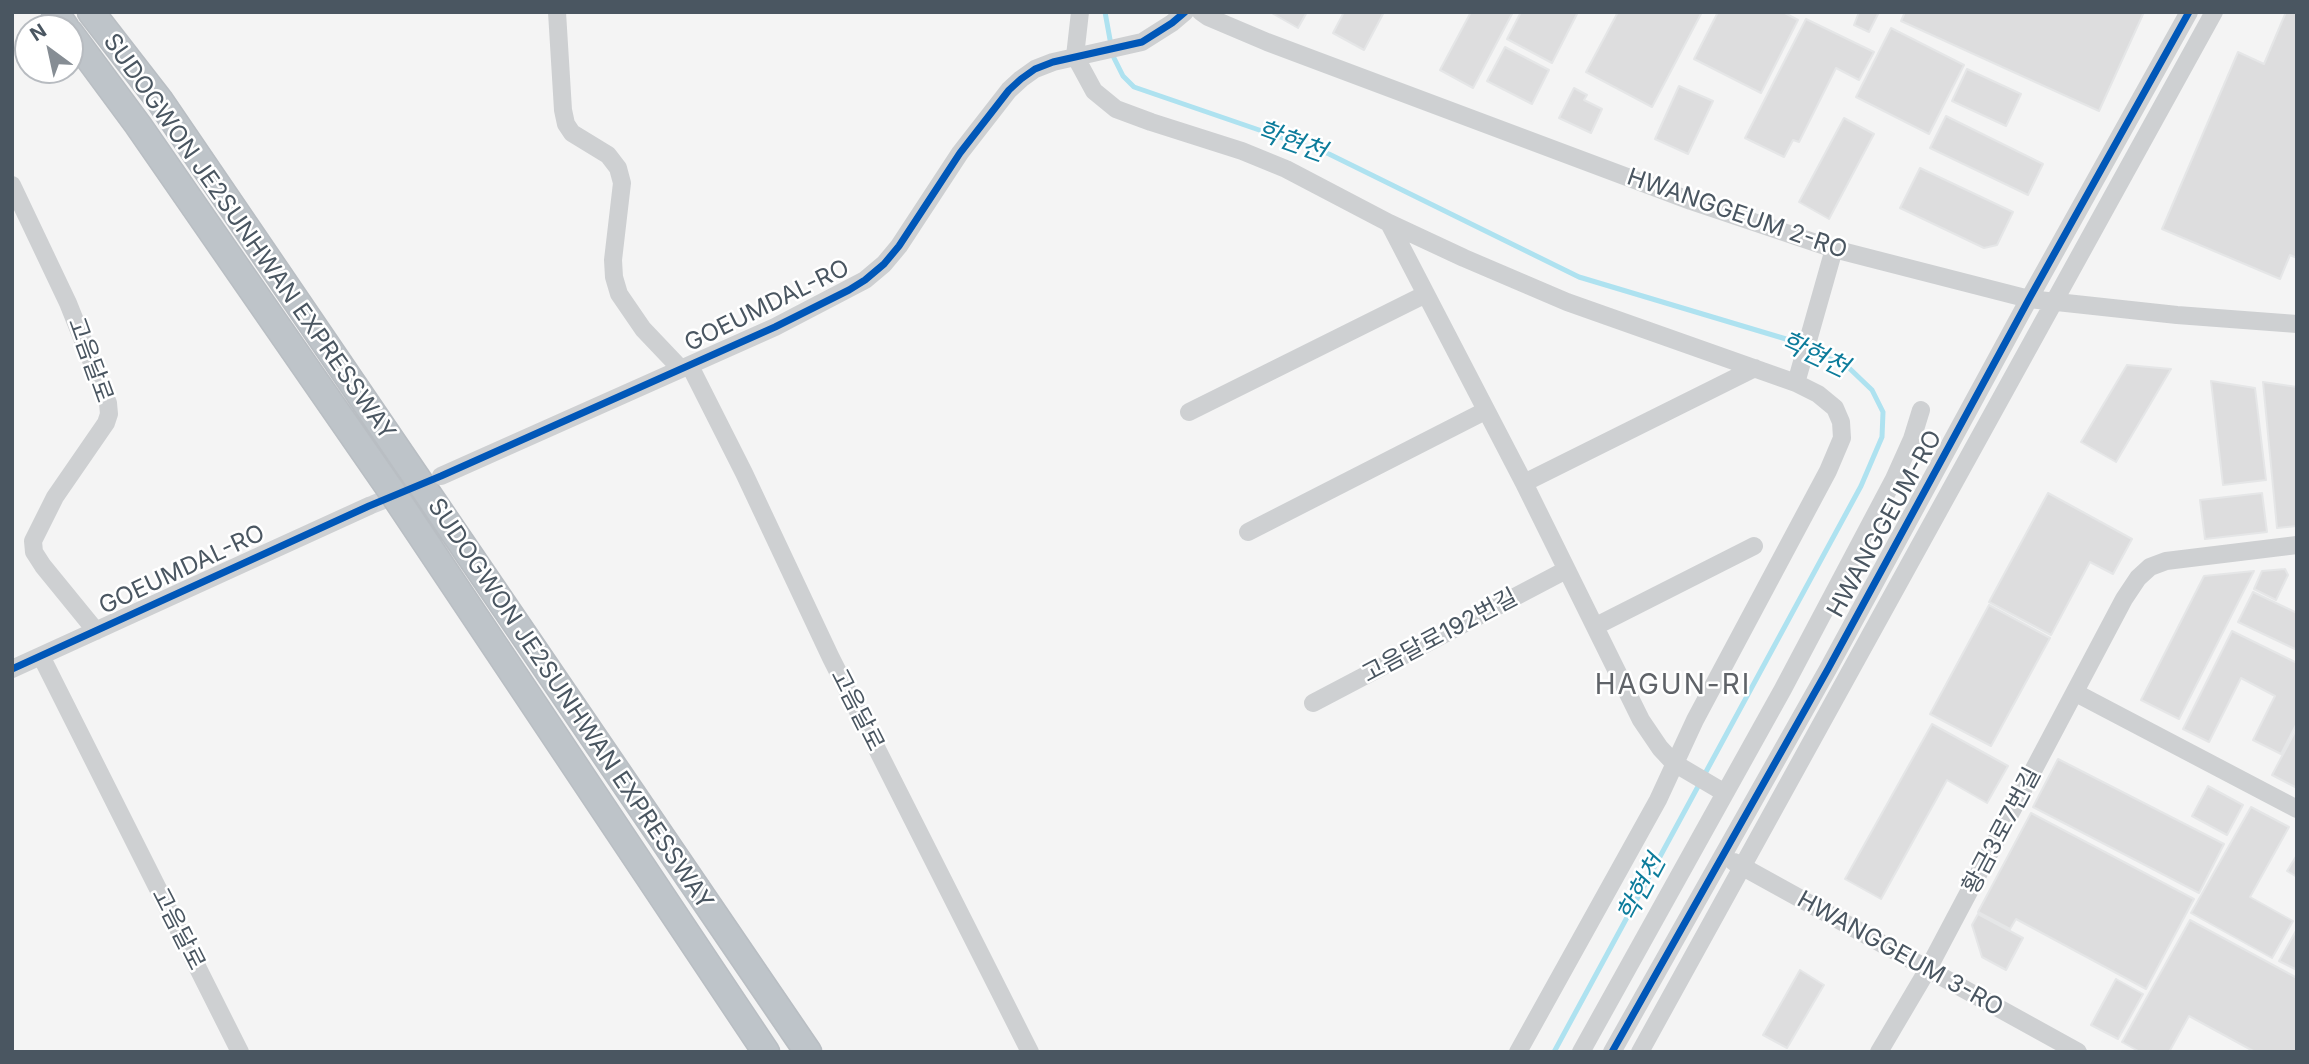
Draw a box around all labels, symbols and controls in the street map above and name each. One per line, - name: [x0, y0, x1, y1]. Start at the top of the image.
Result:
- north arrow: [14, 14, 84, 84]
- text: N: [26, 19, 51, 46]
- street label: SUDOGWON JE2SUNHWAN EXPRESSWAY: [97, 28, 401, 446]
- water label: 학현천: [1252, 115, 1330, 169]
- street label: HWANGGEUM 2-RO: [1623, 163, 1851, 265]
- street label: GOEUMDAL-RO: [680, 254, 854, 358]
- street label: 고음달로: [61, 314, 119, 406]
- water label: 학현천: [1775, 326, 1853, 384]
- street label: HWANGGEUM-RO: [1822, 425, 1948, 623]
- street label: SUDOGWON JE2SUNHWAN EXPRESSWAY: [421, 493, 719, 915]
- street label: GOEUMDAL-RO: [95, 519, 269, 621]
- street label: 고음달로192번길: [1357, 583, 1523, 689]
- street label: 고음달로: [824, 664, 890, 756]
- district label: HAGUN-RI: [1596, 669, 1750, 703]
- street label: 황금3로7번길: [1957, 763, 2047, 899]
- water label: 학현천: [1611, 850, 1673, 928]
- street label: 고음달로: [145, 883, 211, 975]
- street label: HWANGGEUM 3-RO: [1792, 885, 2008, 1023]

